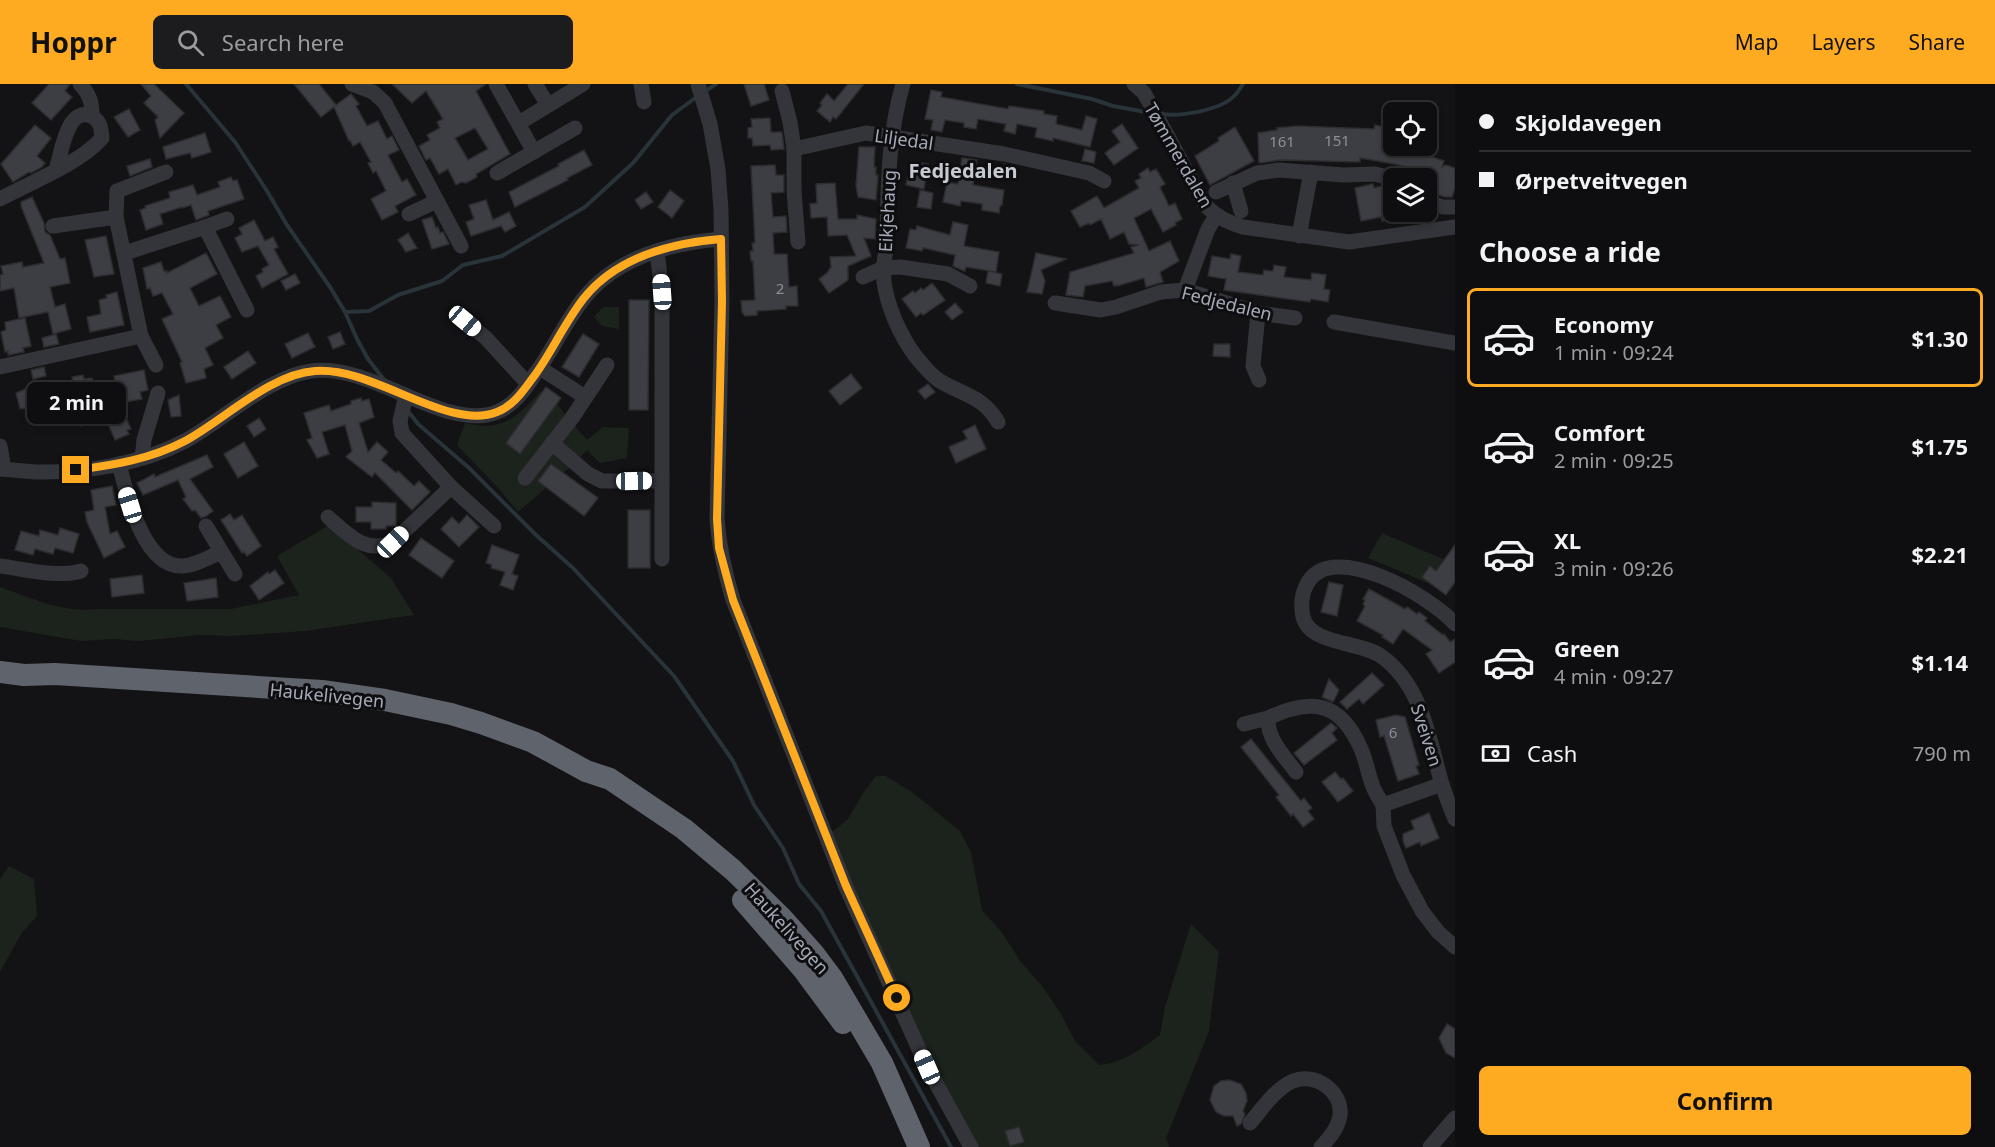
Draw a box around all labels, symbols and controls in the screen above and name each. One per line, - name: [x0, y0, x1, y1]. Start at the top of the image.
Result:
- search box: [153, 15, 573, 69]
- text: Hoppr: [30, 23, 117, 61]
- icon: search: [174, 26, 207, 59]
- text: Search here: [222, 27, 344, 57]
- text: Map: [1735, 28, 1779, 56]
- text: Layers: [1812, 28, 1876, 56]
- text: Share: [1909, 28, 1965, 56]
- street label: Tømmerdalen: [1139, 98, 1219, 212]
- map controls: [1383, 102, 1437, 222]
- button: locate: [1383, 102, 1437, 156]
- text: Skjoldavegen: [1515, 107, 1662, 137]
- street label: Liljedal: [873, 123, 935, 155]
- house number: 151: [1324, 130, 1350, 150]
- house number: 161: [1269, 131, 1295, 151]
- district label: Fedjedalen: [909, 157, 1017, 184]
- text: Ørpetveitvegen: [1515, 165, 1688, 195]
- button: layers: [1383, 168, 1437, 222]
- street label: Eikjehaug: [873, 169, 901, 253]
- text: Choose a ride: [1479, 233, 1661, 270]
- car: [652, 273, 672, 311]
- house number: 2: [776, 278, 784, 298]
- street label: Fedjedalen: [1179, 280, 1275, 326]
- car: [445, 303, 485, 339]
- text: Economy: [1554, 309, 1653, 339]
- icon: car: [1482, 311, 1536, 365]
- text: $1.30: [1911, 323, 1968, 353]
- text: 1 min · 09:24: [1554, 339, 1674, 366]
- callout: 2 min: [26, 383, 125, 425]
- text: 2 min: [49, 389, 104, 416]
- text: Comfort: [1554, 417, 1645, 447]
- icon: car: [1482, 419, 1536, 473]
- text: $1.75: [1911, 431, 1968, 461]
- text: 2 min · 09:25: [1554, 447, 1674, 474]
- route end: [62, 456, 89, 483]
- car: [616, 472, 652, 490]
- car: [116, 485, 144, 525]
- car: [374, 523, 412, 561]
- text: XL: [1554, 525, 1581, 555]
- icon: car: [1482, 527, 1536, 581]
- text: $2.21: [1911, 539, 1968, 569]
- text: 3 min · 09:26: [1554, 555, 1674, 582]
- text: Green: [1554, 633, 1620, 663]
- icon: car: [1482, 635, 1536, 689]
- text: $1.14: [1911, 647, 1968, 677]
- text: 4 min · 09:27: [1554, 663, 1674, 690]
- street label: Haukelivegen: [268, 677, 386, 713]
- street label: Sveiven: [1406, 701, 1448, 769]
- house number: 6: [1389, 722, 1397, 742]
- icon: cash: [1479, 737, 1512, 770]
- text: Cash: [1527, 738, 1577, 768]
- text: 790 m: [1913, 740, 1971, 767]
- street label: Haukelivegen: [740, 877, 834, 979]
- route start: [883, 984, 910, 1011]
- car: [911, 1047, 943, 1087]
- button: Confirm: [1479, 1066, 1971, 1135]

